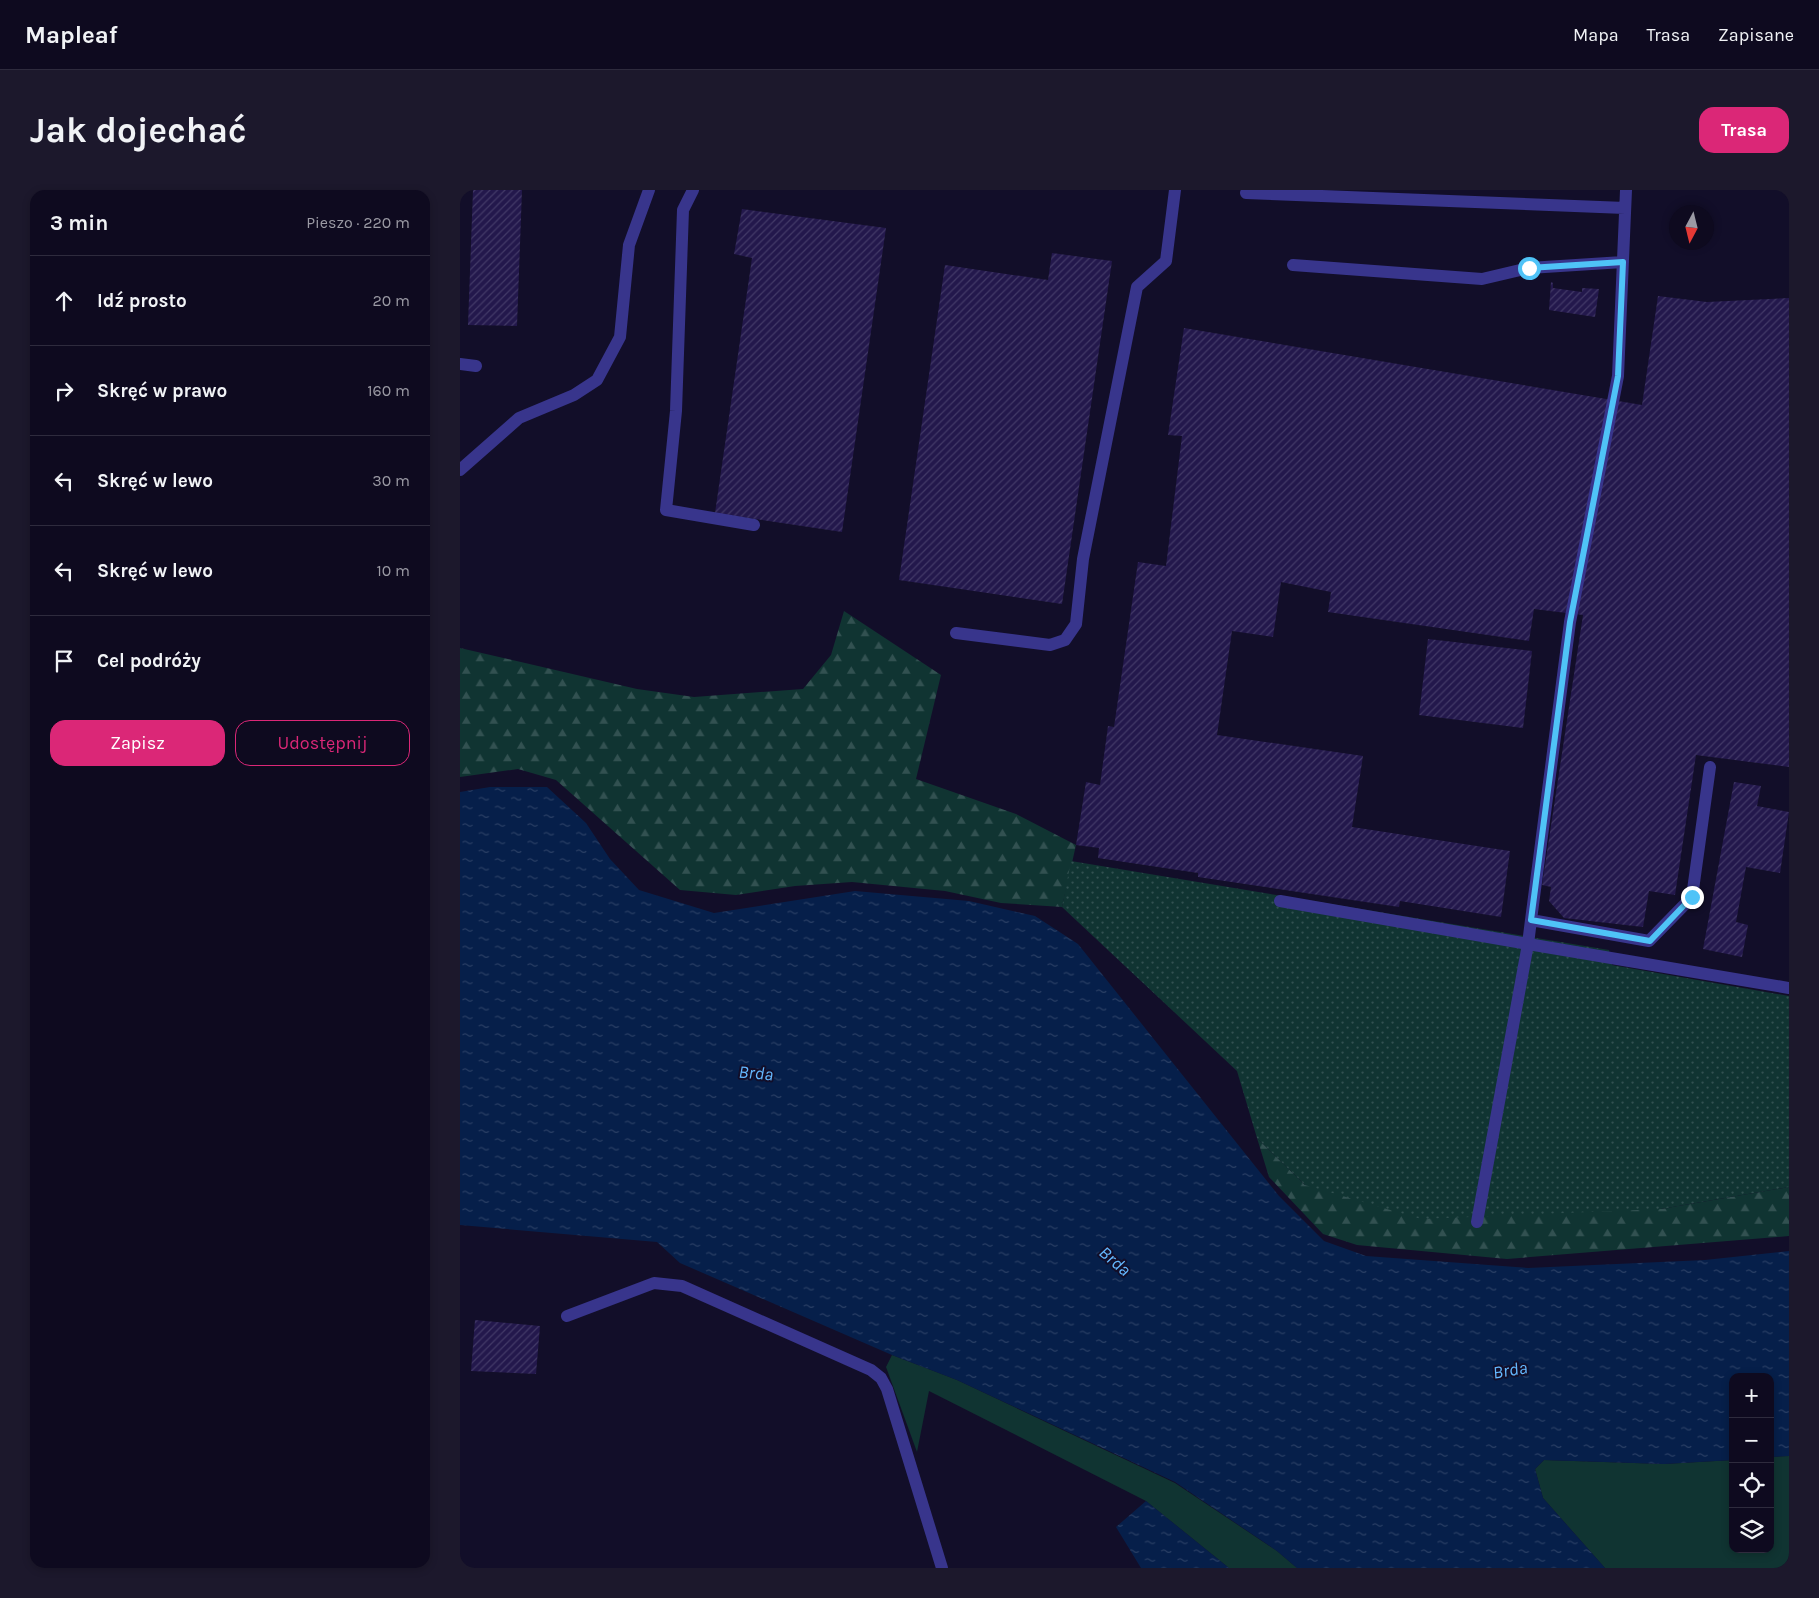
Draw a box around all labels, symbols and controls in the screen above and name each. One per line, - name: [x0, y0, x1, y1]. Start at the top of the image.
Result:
- text: Mapleaf: [25, 21, 118, 49]
- text: Mapa: [1573, 24, 1619, 46]
- text: Trasa: [1647, 24, 1690, 46]
- text: Zapisane: [1718, 24, 1794, 46]
- button: Trasa: [1699, 107, 1789, 153]
- text: Jak dojechać: [30, 110, 246, 151]
- north arrow: [1669, 205, 1714, 250]
- text: 3 min: [50, 211, 108, 235]
- text: Pieszo · 220 m: [306, 213, 410, 232]
- route start: [1518, 257, 1541, 280]
- icon: ahead: [50, 287, 78, 315]
- text: Idź prosto: [97, 290, 187, 312]
- text: 20 m: [372, 291, 410, 310]
- icon: right: [50, 377, 78, 405]
- text: Skręć w prawo: [97, 380, 227, 402]
- text: 160 m: [367, 381, 410, 400]
- icon: left: [50, 467, 78, 495]
- text: Skręć w lewo: [97, 470, 213, 492]
- text: 30 m: [372, 471, 410, 490]
- icon: left: [50, 557, 78, 585]
- text: Skręć w lewo: [97, 560, 213, 582]
- text: 10 m: [376, 561, 410, 580]
- icon: arrive: [50, 647, 78, 675]
- text: Cel podróży: [97, 650, 201, 672]
- button: Zapisz: [50, 720, 225, 766]
- button: Udostępnij: [235, 720, 410, 766]
- route end: [1681, 886, 1704, 909]
- water label: Brda: [738, 1061, 774, 1085]
- water label: Brda: [1095, 1241, 1135, 1281]
- water label: Brda: [1491, 1356, 1529, 1384]
- map controls: [1729, 1373, 1774, 1553]
- button: +: [1729, 1373, 1774, 1418]
- button: −: [1729, 1418, 1774, 1463]
- button: locate: [1729, 1463, 1774, 1508]
- button: layers: [1729, 1508, 1774, 1553]

